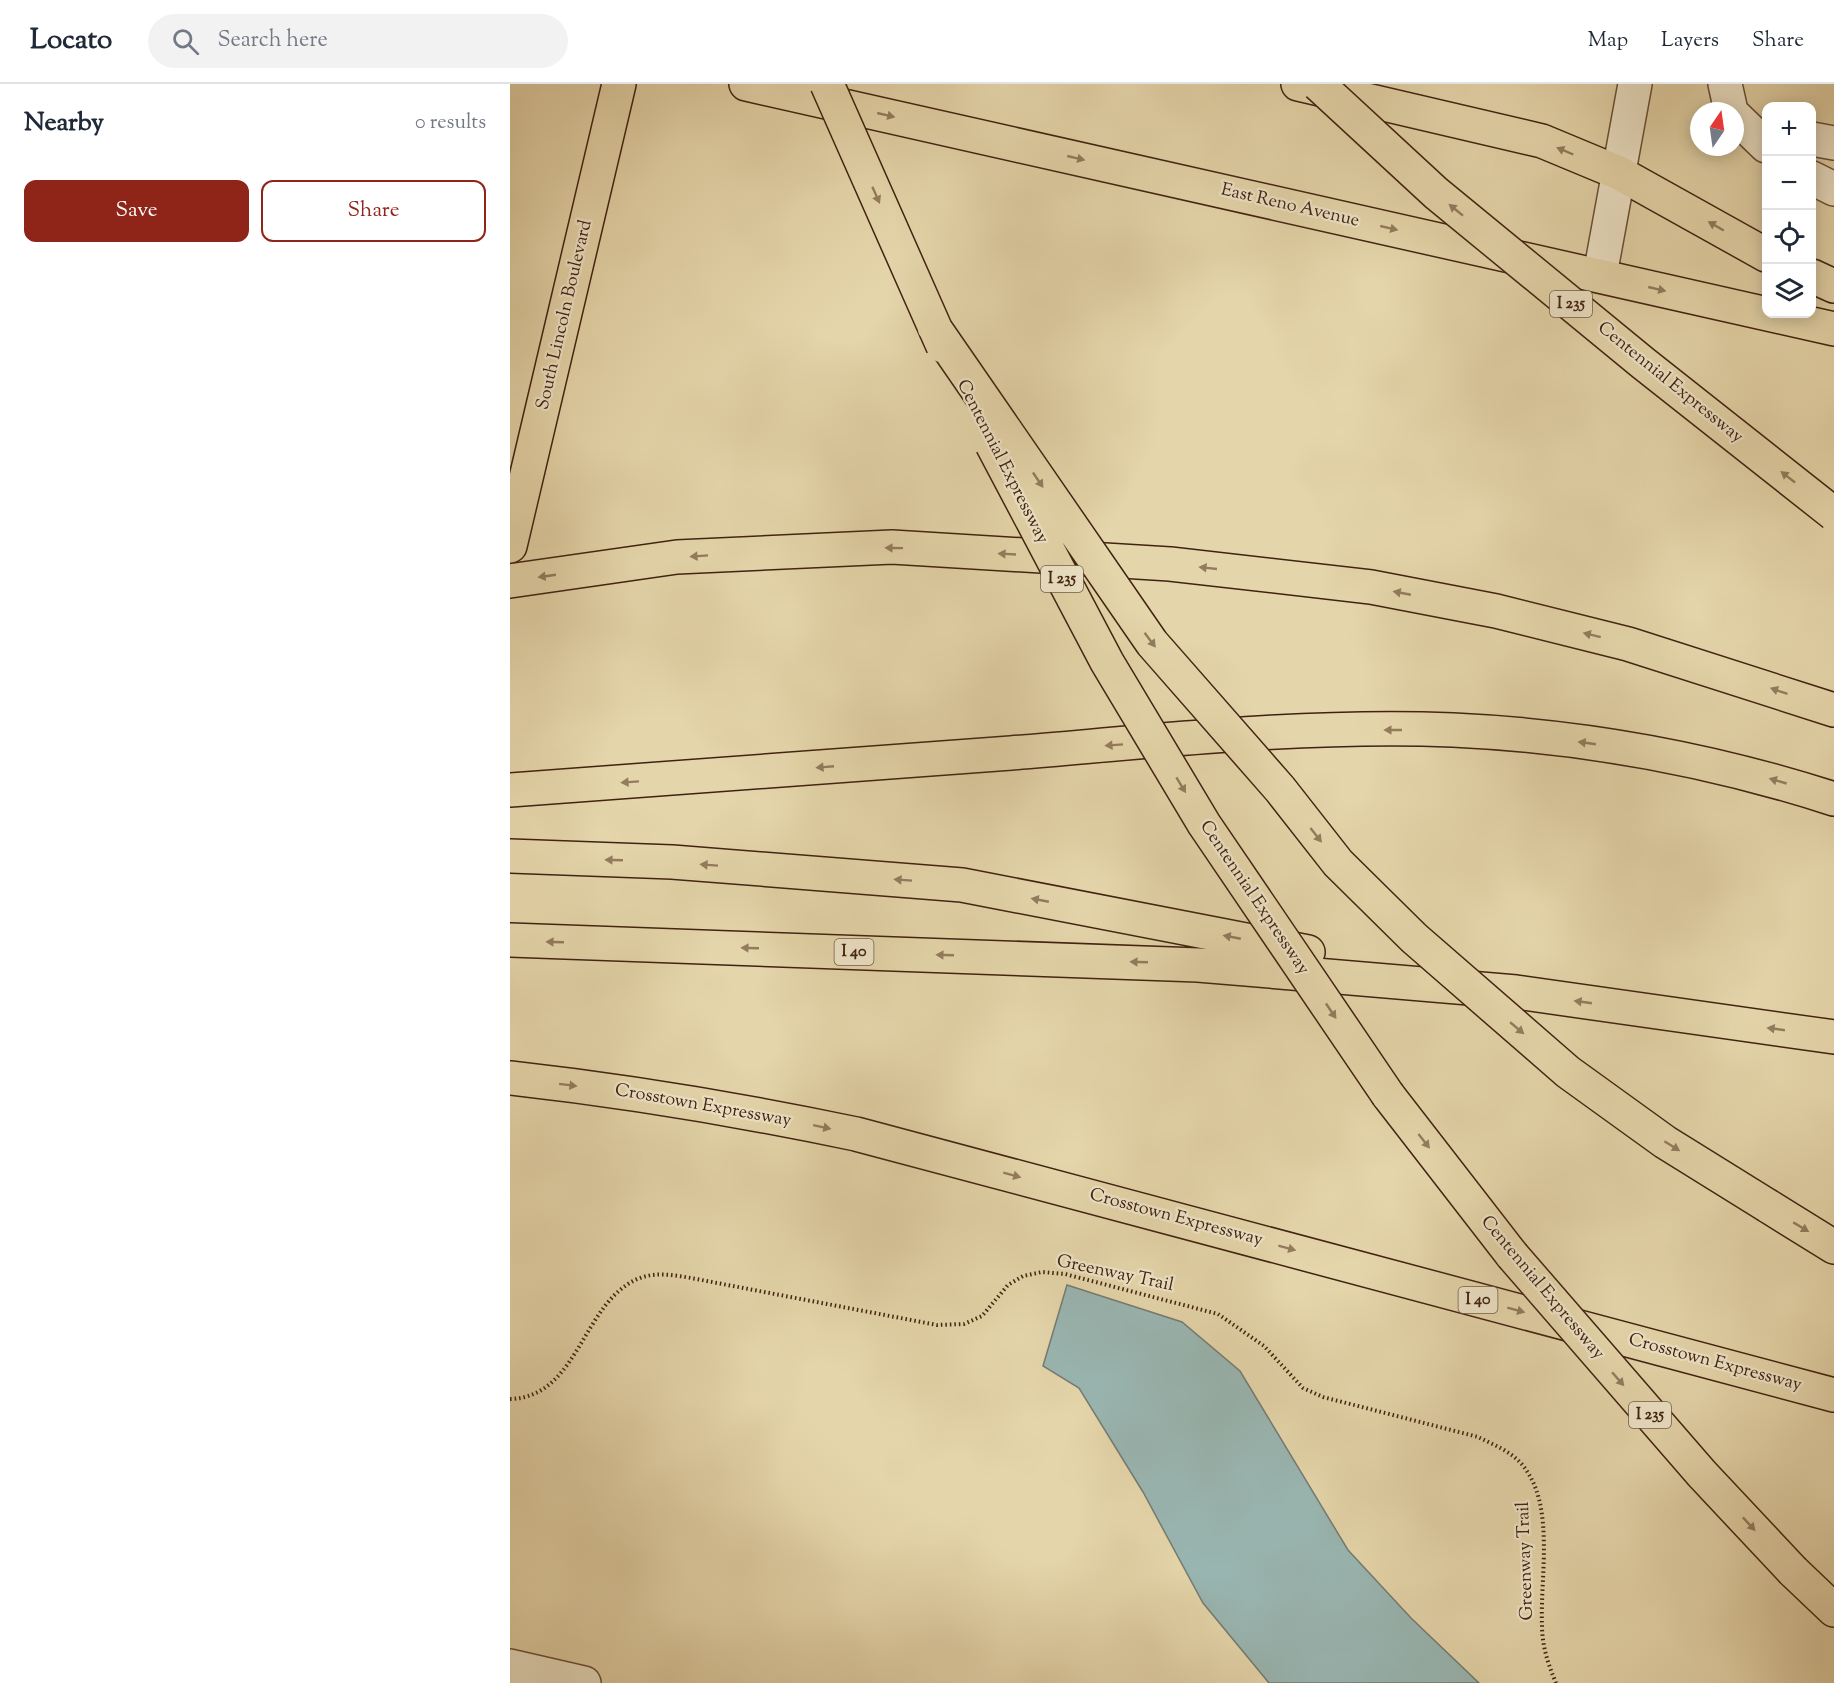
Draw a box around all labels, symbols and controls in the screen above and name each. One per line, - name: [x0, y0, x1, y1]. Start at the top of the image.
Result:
- search box: [148, 14, 568, 68]
- text: Locato: [30, 21, 112, 61]
- icon: search: [169, 25, 202, 58]
- text: Search here: [217, 25, 328, 57]
- text: Map: [1588, 26, 1628, 56]
- text: Layers: [1661, 26, 1719, 56]
- text: Share: [1752, 26, 1804, 56]
- north arrow: [1690, 102, 1744, 156]
- map controls: [1762, 102, 1816, 318]
- button: +: [1762, 102, 1816, 156]
- text: Nearby: [24, 105, 104, 142]
- text: 0 results: [415, 109, 486, 138]
- one-way arrow: [876, 111, 895, 120]
- one-way arrow: [1555, 146, 1573, 156]
- one-way arrow: [1067, 154, 1086, 163]
- button: −: [1762, 156, 1816, 210]
- street label: East Reno Avenue: [1218, 177, 1362, 235]
- button: Save: [24, 180, 249, 242]
- button: Share: [261, 180, 486, 242]
- one-way arrow: [871, 187, 881, 205]
- one-way arrow: [1448, 204, 1464, 217]
- button: locate: [1762, 210, 1816, 264]
- street label: South Lincoln Boulevard: [530, 217, 600, 413]
- one-way arrow: [1707, 221, 1724, 231]
- one-way arrow: [1380, 224, 1399, 233]
- button: layers: [1762, 264, 1816, 318]
- one-way arrow: [1648, 284, 1666, 294]
- road number: I 235: [1550, 291, 1592, 317]
- street label: Centennial Expressway: [1591, 316, 1749, 450]
- street label: Centennial Expressway: [949, 375, 1055, 549]
- one-way arrow: [1780, 471, 1796, 484]
- one-way arrow: [1032, 472, 1043, 488]
- one-way arrow: [884, 543, 903, 553]
- one-way arrow: [998, 549, 1017, 559]
- one-way arrow: [689, 551, 708, 560]
- one-way arrow: [1199, 563, 1218, 573]
- road number: I 235: [1041, 566, 1083, 592]
- one-way arrow: [537, 571, 556, 580]
- one-way arrow: [1392, 588, 1411, 597]
- one-way arrow: [1583, 630, 1601, 640]
- one-way arrow: [1143, 632, 1155, 647]
- one-way arrow: [1770, 686, 1788, 696]
- one-way arrow: [1383, 725, 1402, 735]
- one-way arrow: [1578, 739, 1597, 748]
- one-way arrow: [1105, 740, 1124, 750]
- one-way arrow: [815, 763, 834, 772]
- one-way arrow: [1769, 776, 1787, 785]
- one-way arrow: [621, 777, 640, 786]
- one-way arrow: [1175, 777, 1186, 793]
- street label: Centennial Expressway: [1193, 816, 1315, 980]
- one-way arrow: [1309, 828, 1322, 843]
- one-way arrow: [604, 856, 623, 865]
- one-way arrow: [700, 860, 719, 870]
- one-way arrow: [894, 875, 913, 885]
- one-way arrow: [1030, 895, 1049, 904]
- one-way arrow: [1222, 932, 1241, 941]
- one-way arrow: [545, 937, 564, 946]
- road number: I 40: [834, 939, 874, 965]
- one-way arrow: [740, 944, 759, 953]
- one-way arrow: [935, 950, 954, 959]
- one-way arrow: [1130, 958, 1149, 967]
- one-way arrow: [1573, 997, 1592, 1006]
- one-way arrow: [1325, 1003, 1336, 1019]
- one-way arrow: [1509, 1022, 1525, 1035]
- one-way arrow: [1766, 1024, 1785, 1034]
- street label: Crosstown Expressway: [613, 1078, 793, 1134]
- one-way arrow: [559, 1080, 578, 1089]
- one-way arrow: [813, 1123, 832, 1132]
- one-way arrow: [1418, 1133, 1431, 1149]
- one-way arrow: [1664, 1141, 1680, 1152]
- one-way arrow: [1002, 1170, 1021, 1180]
- street label: Crosstown Expressway: [1086, 1182, 1266, 1254]
- street label: Centennial Expressway: [1474, 1210, 1610, 1366]
- one-way arrow: [1793, 1221, 1809, 1232]
- one-way arrow: [1278, 1244, 1296, 1253]
- street label: Greenway Trail: [1054, 1249, 1176, 1299]
- road number: I 40: [1458, 1287, 1498, 1313]
- one-way arrow: [1507, 1305, 1525, 1315]
- street label: Crosstown Expressway: [1625, 1327, 1805, 1399]
- one-way arrow: [1611, 1372, 1625, 1387]
- road number: I 235: [1629, 1402, 1671, 1428]
- street label: Greenway Trail: [1511, 1501, 1541, 1621]
- one-way arrow: [1742, 1516, 1755, 1531]

